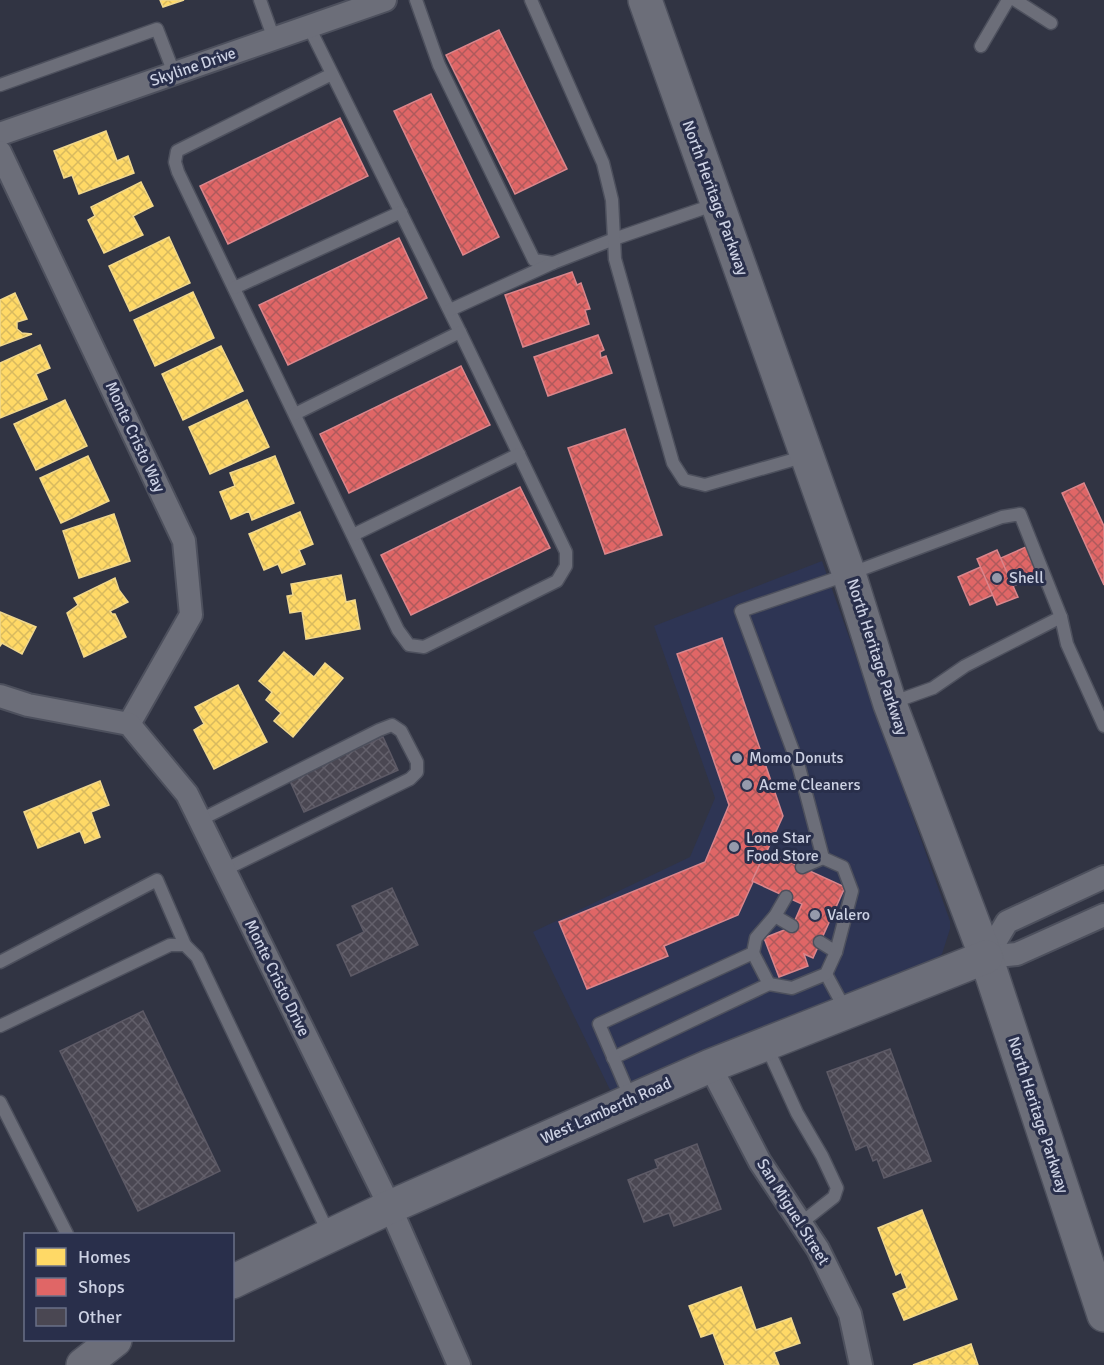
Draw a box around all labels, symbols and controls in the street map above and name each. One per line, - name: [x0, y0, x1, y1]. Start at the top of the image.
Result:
- street label: Skyline Drive: [147, 43, 239, 91]
- street label: North Heritage Parkway: [678, 118, 753, 279]
- street label: Monte Cristo Way: [101, 378, 170, 496]
- place label: Shell: [1009, 568, 1044, 588]
- marker: Shell: [990, 571, 1004, 585]
- street label: North Heritage Parkway: [842, 576, 912, 738]
- place label: Momo Donuts: [749, 748, 844, 768]
- marker: Momo Donuts: [730, 751, 744, 765]
- place label: Acme Cleaners: [759, 775, 860, 795]
- marker: Acme Cleaners: [740, 778, 754, 792]
- place label: Lone Star Food Store: [746, 828, 819, 866]
- marker: Lone Star Food Store: [727, 840, 741, 854]
- place label: Valero: [827, 905, 870, 925]
- marker: Valero: [808, 908, 822, 922]
- street label: Monte Cristo Drive: [240, 916, 314, 1040]
- street label: North Heritage Parkway: [1003, 1034, 1073, 1196]
- street label: West Lamberth Road: [538, 1073, 674, 1149]
- street label: San Miguel Street: [752, 1155, 834, 1269]
- legend: [24, 1233, 234, 1341]
- text: Homes: [78, 1246, 131, 1268]
- text: Shops: [78, 1276, 125, 1298]
- text: Other: [78, 1306, 122, 1328]

